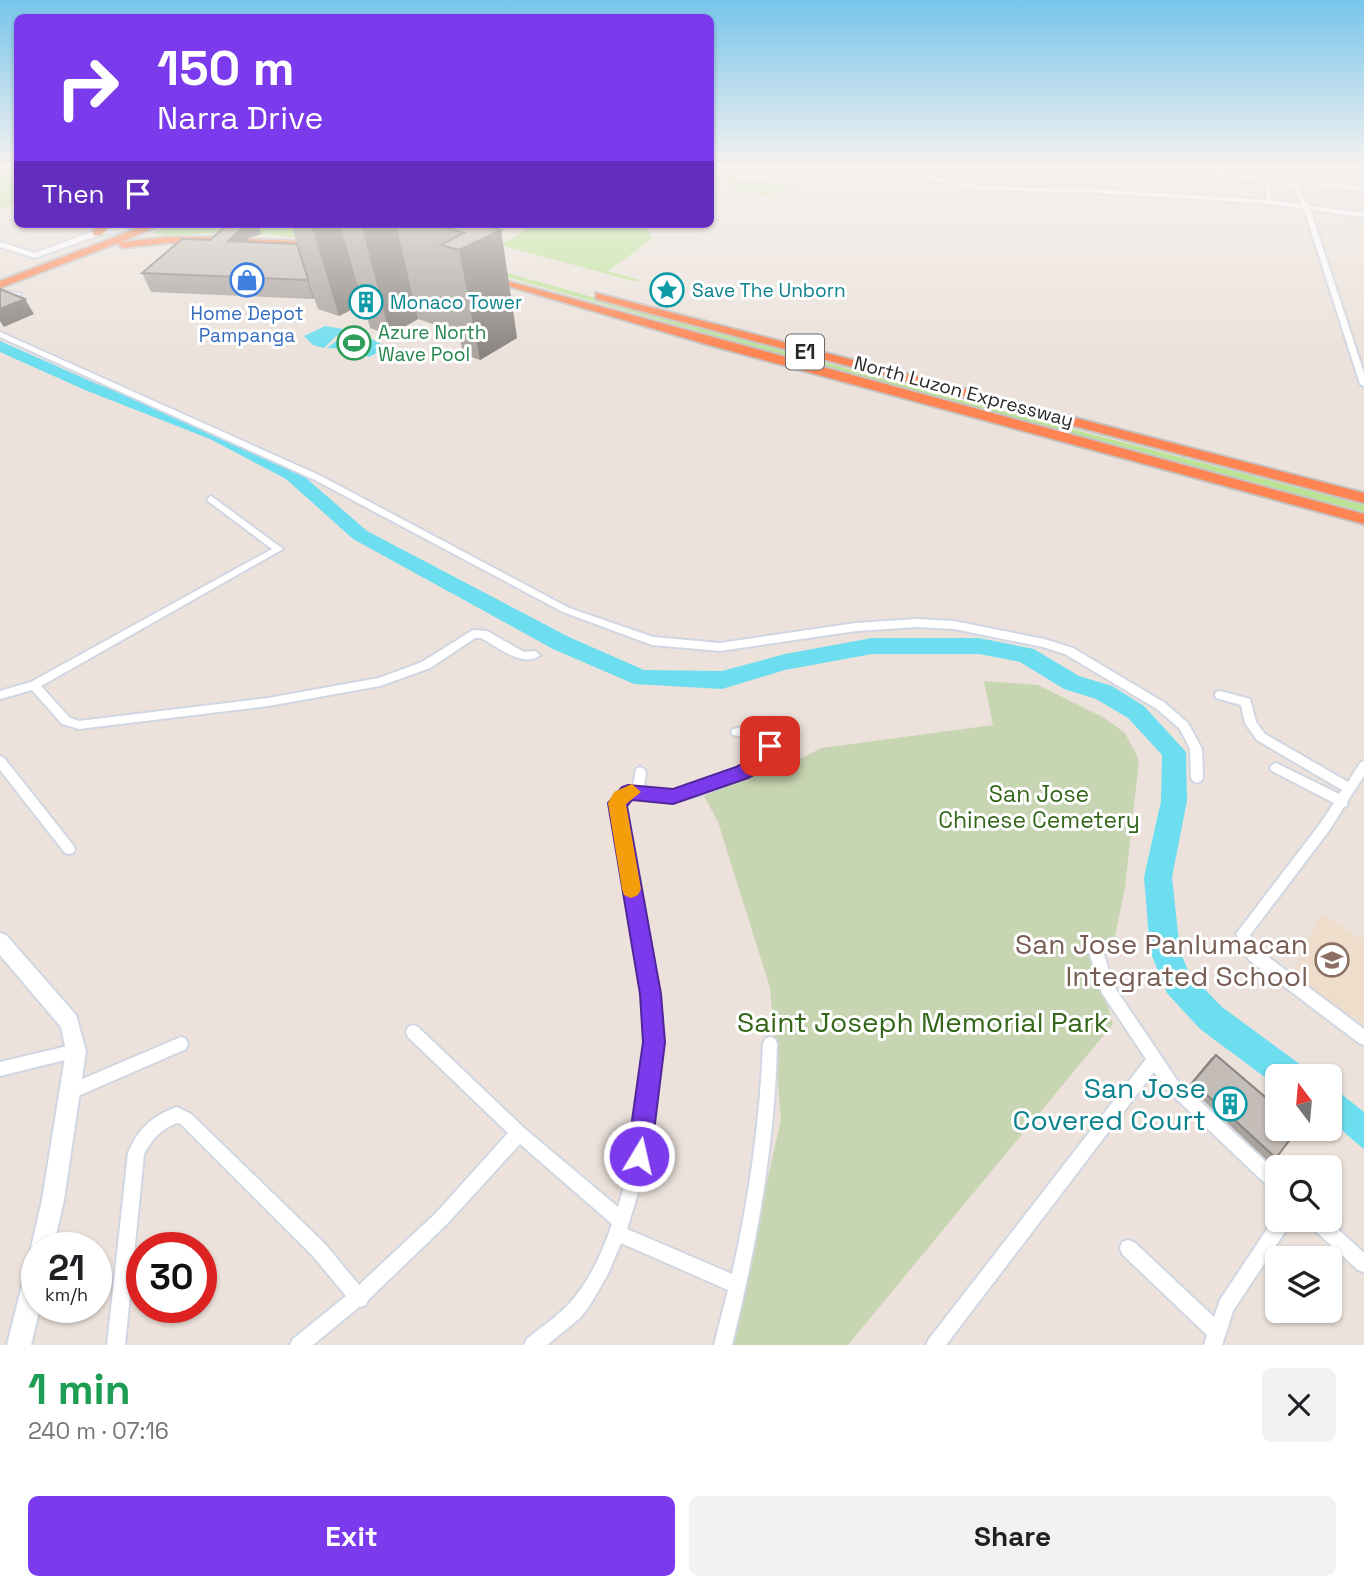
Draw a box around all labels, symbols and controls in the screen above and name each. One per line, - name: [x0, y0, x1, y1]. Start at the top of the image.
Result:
- text: 150 m: [157, 37, 295, 99]
- icon: right: [42, 42, 133, 133]
- text: Narra Drive: [157, 98, 324, 138]
- icon: arrive: [119, 175, 157, 213]
- text: Then: [42, 177, 105, 211]
- shop icon: Home Depot Pampanga: [228, 261, 266, 299]
- place icon: Save The Unborn: [648, 271, 686, 309]
- place label: Save The Unborn: [692, 278, 846, 303]
- building icon: Monaco Tower: [347, 283, 385, 321]
- place label: Monaco Tower: [390, 290, 522, 315]
- place label: Home Depot Pampanga: [191, 301, 303, 348]
- place label: Azure North Wave Pool: [378, 320, 486, 367]
- sports icon: Azure North Wave Pool: [335, 324, 373, 362]
- road number: E1: [786, 334, 824, 370]
- street label: North Luzon Expressway: [851, 350, 1076, 433]
- pin: [740, 716, 800, 776]
- icon: arrive: [751, 727, 789, 765]
- park label: San Jose Chinese Cemetery: [938, 779, 1140, 835]
- place label: San Jose Panlumacan Integrated School: [1015, 926, 1308, 994]
- school or university icon: San Jose Panlumacan Integrated School: [1313, 941, 1351, 979]
- park label: Saint Joseph Memorial Park: [737, 1004, 1109, 1040]
- north arrow: [1265, 1064, 1342, 1141]
- map controls: [1265, 1064, 1342, 1323]
- place label: San Jose Covered Court: [1012, 1070, 1206, 1138]
- building icon: San Jose Covered Court: [1211, 1085, 1249, 1123]
- position arrow: [602, 1119, 676, 1193]
- button: search: [1265, 1155, 1342, 1232]
- speed limit sign: 30: [126, 1232, 217, 1323]
- text: 21: [48, 1246, 85, 1290]
- button: layers: [1265, 1246, 1342, 1323]
- text: km/h: [45, 1283, 88, 1306]
- text: 1 min: [28, 1363, 131, 1416]
- button: close: [1262, 1368, 1336, 1442]
- text: 240 m · 07:16: [28, 1416, 169, 1446]
- button: Exit: [28, 1496, 675, 1576]
- button: Share: [689, 1496, 1336, 1576]

